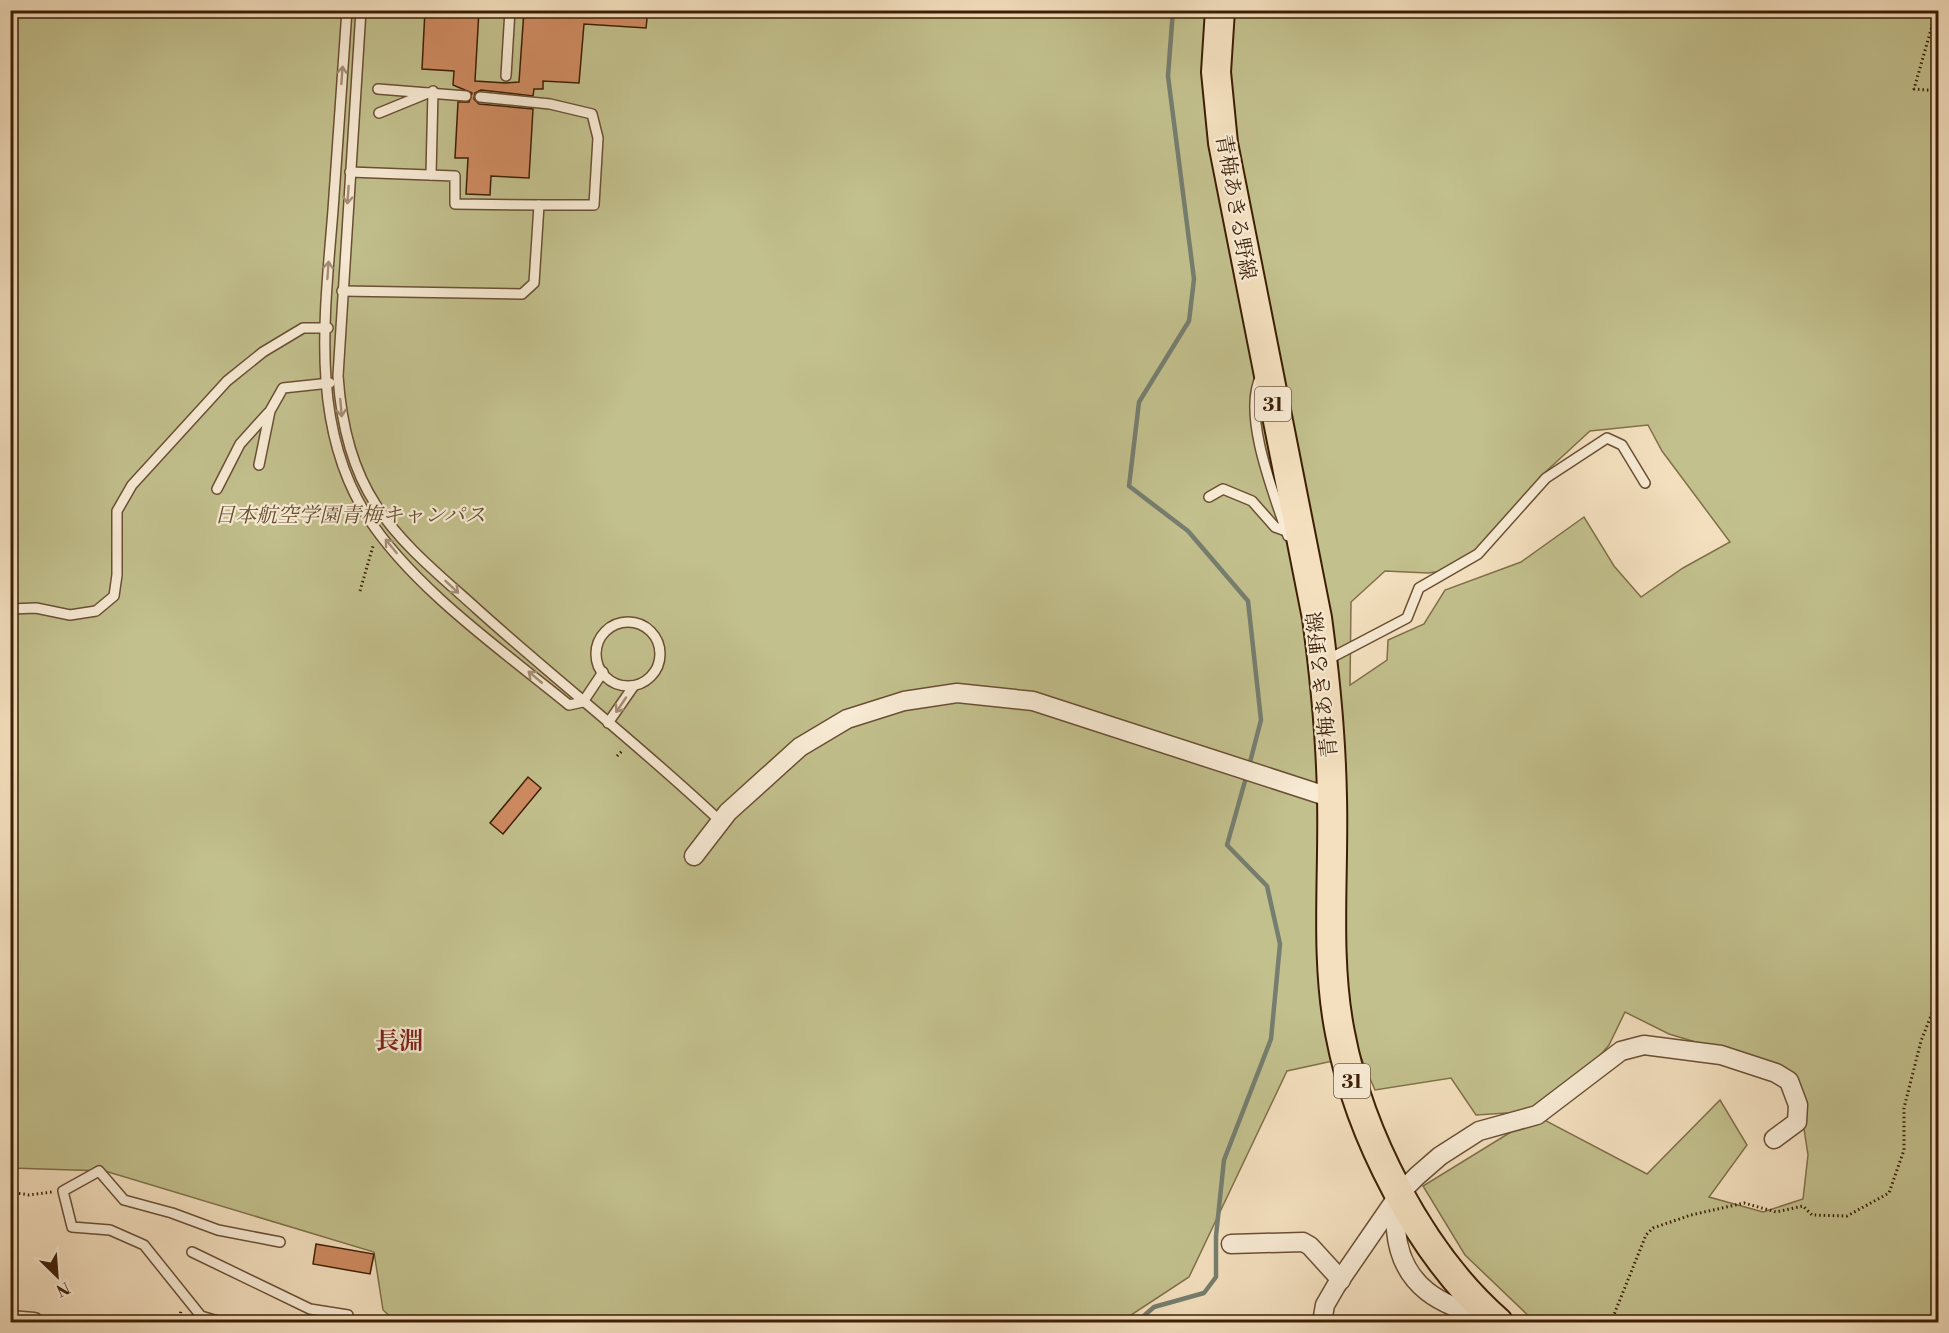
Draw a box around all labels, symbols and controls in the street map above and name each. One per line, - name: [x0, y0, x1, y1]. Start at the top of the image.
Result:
- one-way arrow: [337, 66, 348, 86]
- street label: 青梅あきる野線: [1209, 133, 1261, 282]
- one-way arrow: [342, 184, 353, 204]
- one-way arrow: [323, 260, 334, 280]
- road number: 31: [1255, 387, 1291, 421]
- one-way arrow: [336, 397, 347, 417]
- park label: 日本航空学園青梅キャンパス: [214, 503, 486, 529]
- one-way arrow: [385, 538, 398, 554]
- one-way arrow: [445, 579, 460, 594]
- street label: 青梅あきる野線: [1302, 610, 1344, 759]
- one-way arrow: [527, 670, 543, 683]
- one-way arrow: [614, 697, 627, 714]
- district label: 長淵: [375, 1027, 423, 1057]
- road number: 31: [1334, 1064, 1370, 1098]
- north arrow: [27, 1246, 87, 1306]
- text: N: [53, 1277, 73, 1301]

